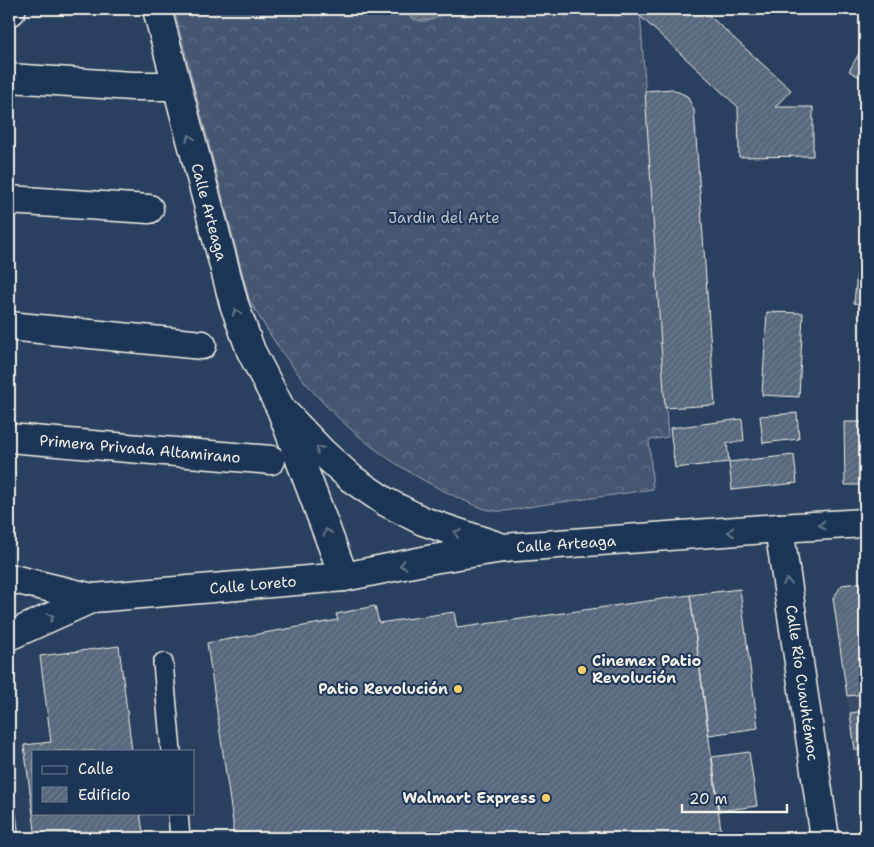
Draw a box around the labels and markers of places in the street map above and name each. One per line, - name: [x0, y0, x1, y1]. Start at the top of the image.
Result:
- place label: Cinemex Patio Revolución: [592, 651, 702, 688]
- marker: Cinemex Patio Revolución: [576, 664, 588, 676]
- place label: Patio Revolución: [318, 679, 448, 699]
- marker: Patio Revolución: [452, 683, 464, 695]
- place label: Walmart Express: [402, 788, 536, 808]
- marker: Walmart Express: [540, 792, 552, 804]

